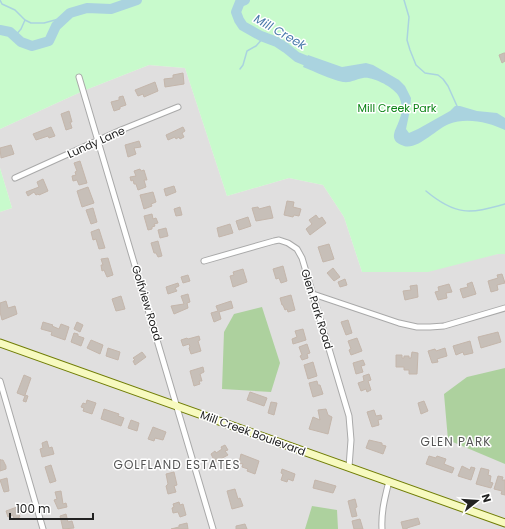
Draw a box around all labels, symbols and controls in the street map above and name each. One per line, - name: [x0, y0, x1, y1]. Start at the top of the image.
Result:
- water label: Mill Creek: [251, 10, 310, 54]
- park label: Mill Creek Park: [358, 100, 437, 116]
- street label: Lundy Lane: [65, 122, 127, 162]
- street label: Golfview Road: [128, 263, 166, 343]
- street label: Glen Park Road: [297, 267, 337, 351]
- street label: Mill Creek Boulevard: [198, 407, 308, 459]
- district label: GLEN PARK: [421, 433, 491, 450]
- district label: GOLFLAND ESTATES: [114, 456, 240, 473]
- north arrow: [457, 481, 497, 521]
- text: N: [478, 492, 495, 504]
- scale bar: [10, 495, 93, 521]
- text: 100 m: [16, 500, 50, 517]

